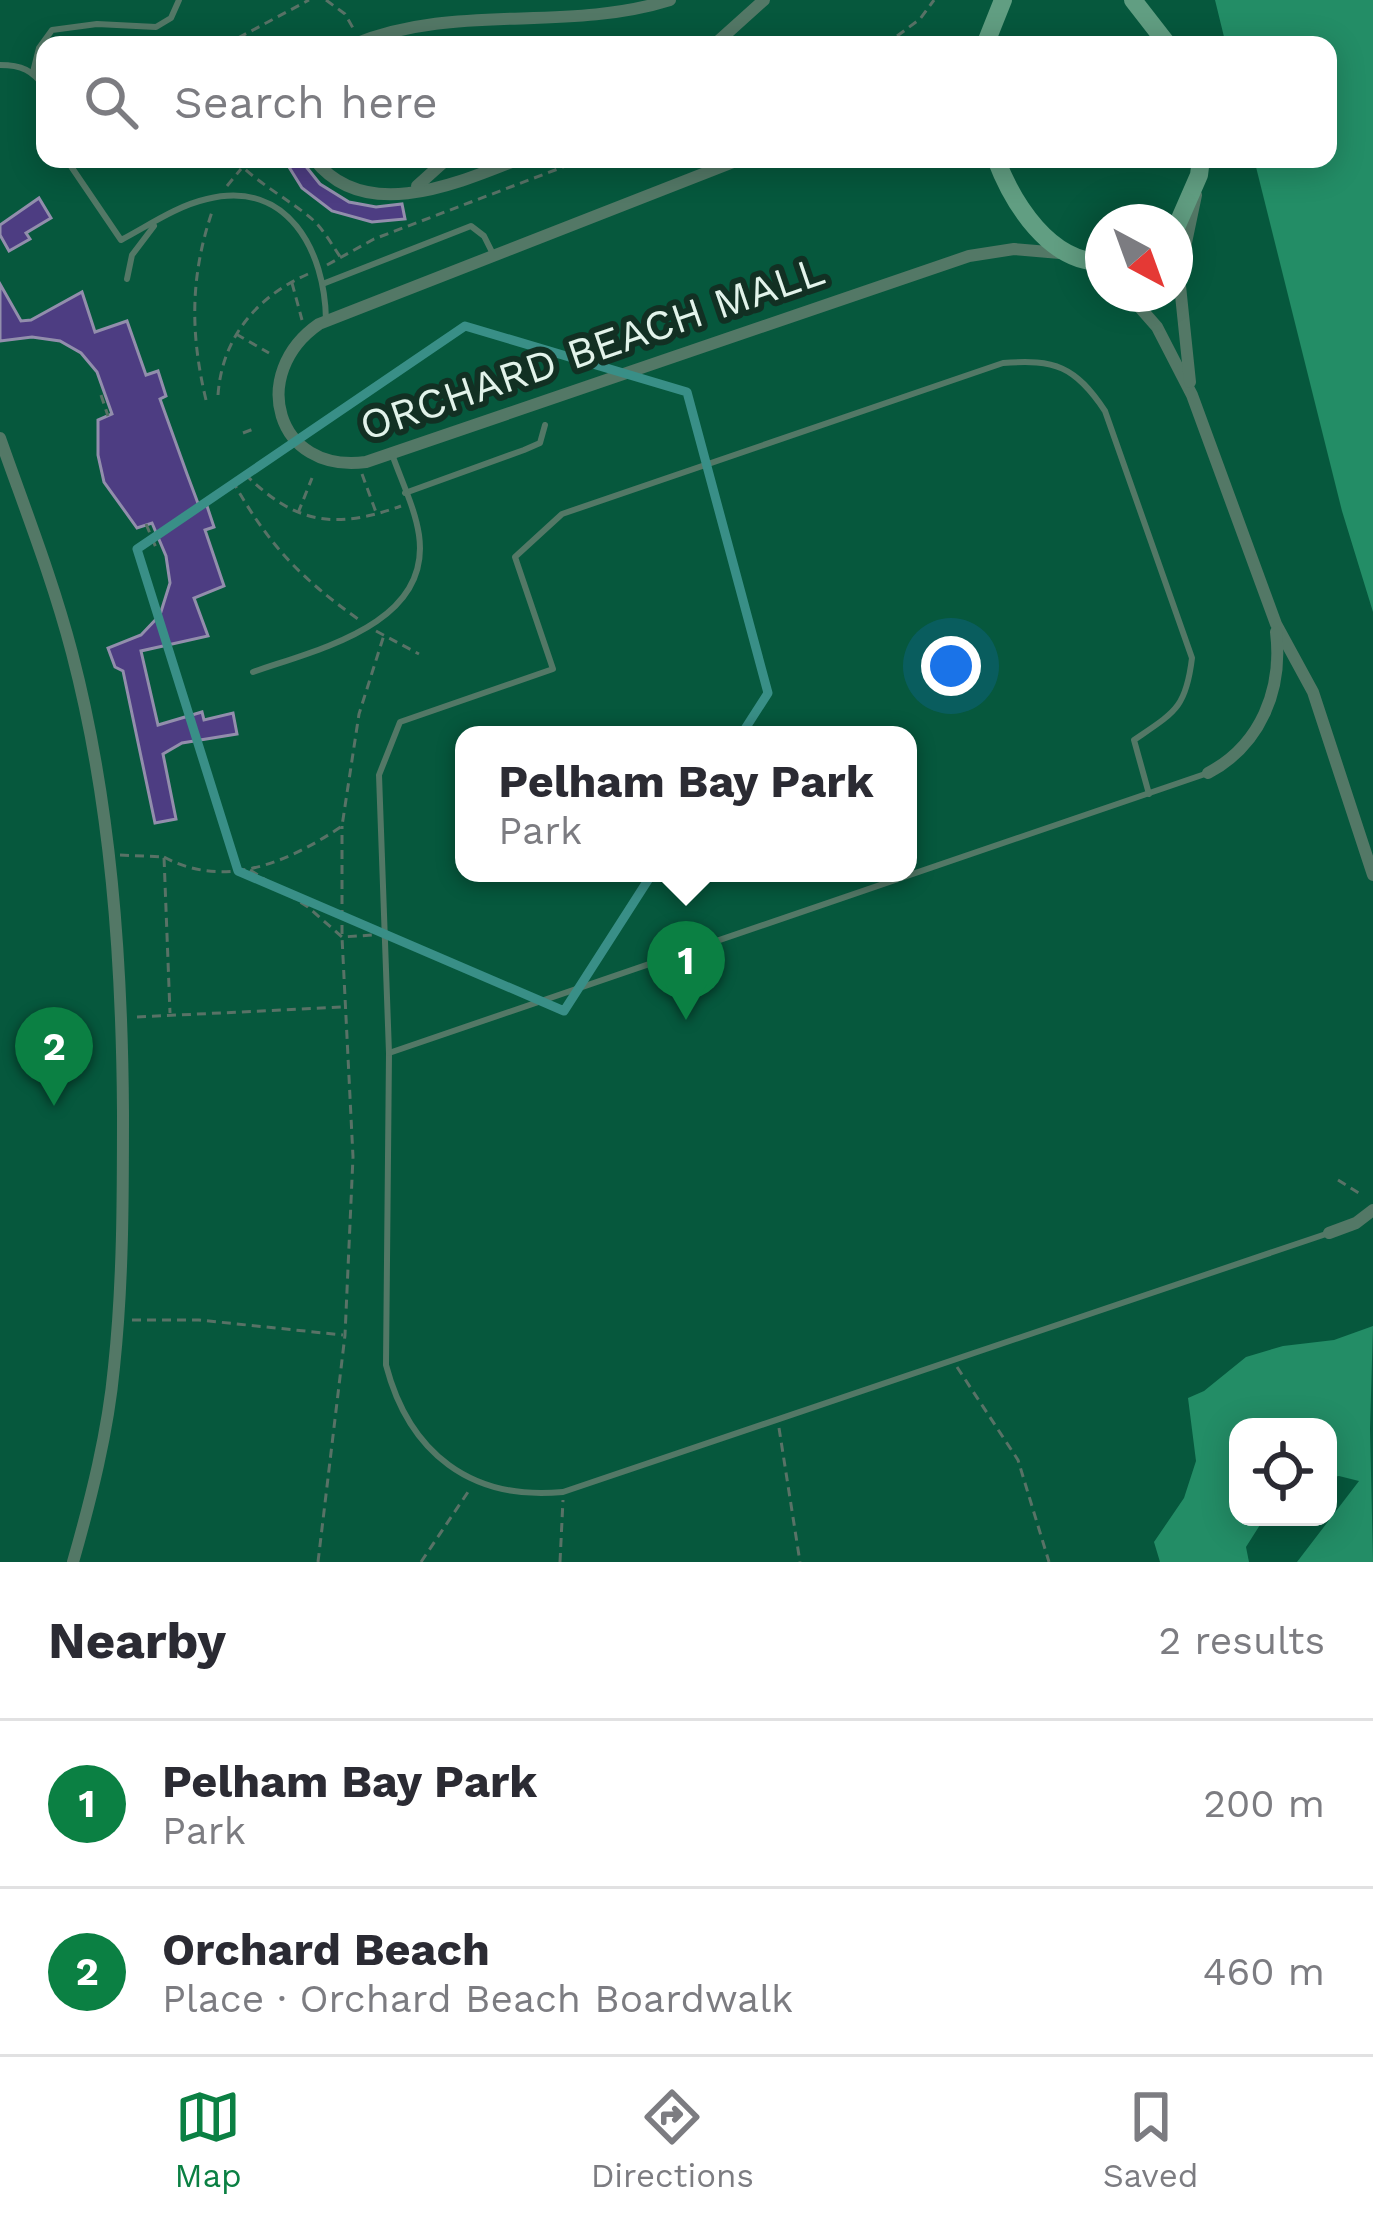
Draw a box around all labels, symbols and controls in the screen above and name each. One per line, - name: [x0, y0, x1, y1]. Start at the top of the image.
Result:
- search box: [36, 36, 1337, 168]
- icon: search: [78, 69, 144, 135]
- text: Search here: [174, 76, 438, 129]
- north arrow: [1085, 204, 1193, 312]
- street label: ORCHARD BEACH MALL: [353, 245, 831, 451]
- your location: [921, 636, 981, 696]
- popup: [455, 726, 917, 882]
- text: Pelham Bay Park: [498, 755, 874, 808]
- text: Park: [498, 808, 582, 853]
- pin: 1: [647, 921, 725, 1020]
- pin: 2: [15, 1007, 93, 1106]
- map controls: [1229, 1418, 1337, 1526]
- button: locate: [1229, 1418, 1337, 1526]
- text: Nearby: [48, 1611, 226, 1670]
- text: 2 results: [1159, 1618, 1325, 1663]
- text: Pelham Bay Park: [162, 1755, 537, 1808]
- text: 1: [79, 1781, 95, 1826]
- text: 200 m: [1203, 1781, 1325, 1826]
- text: Park: [162, 1808, 246, 1853]
- text: Orchard Beach: [162, 1923, 490, 1976]
- text: 2: [75, 1949, 99, 1994]
- text: 460 m: [1203, 1949, 1325, 1994]
- text: Place · Orchard Beach Boardwalk: [162, 1976, 793, 2021]
- tab: Map: [174, 2084, 242, 2195]
- tab: Directions: [591, 2084, 754, 2195]
- tab: Saved: [1103, 2084, 1199, 2195]

